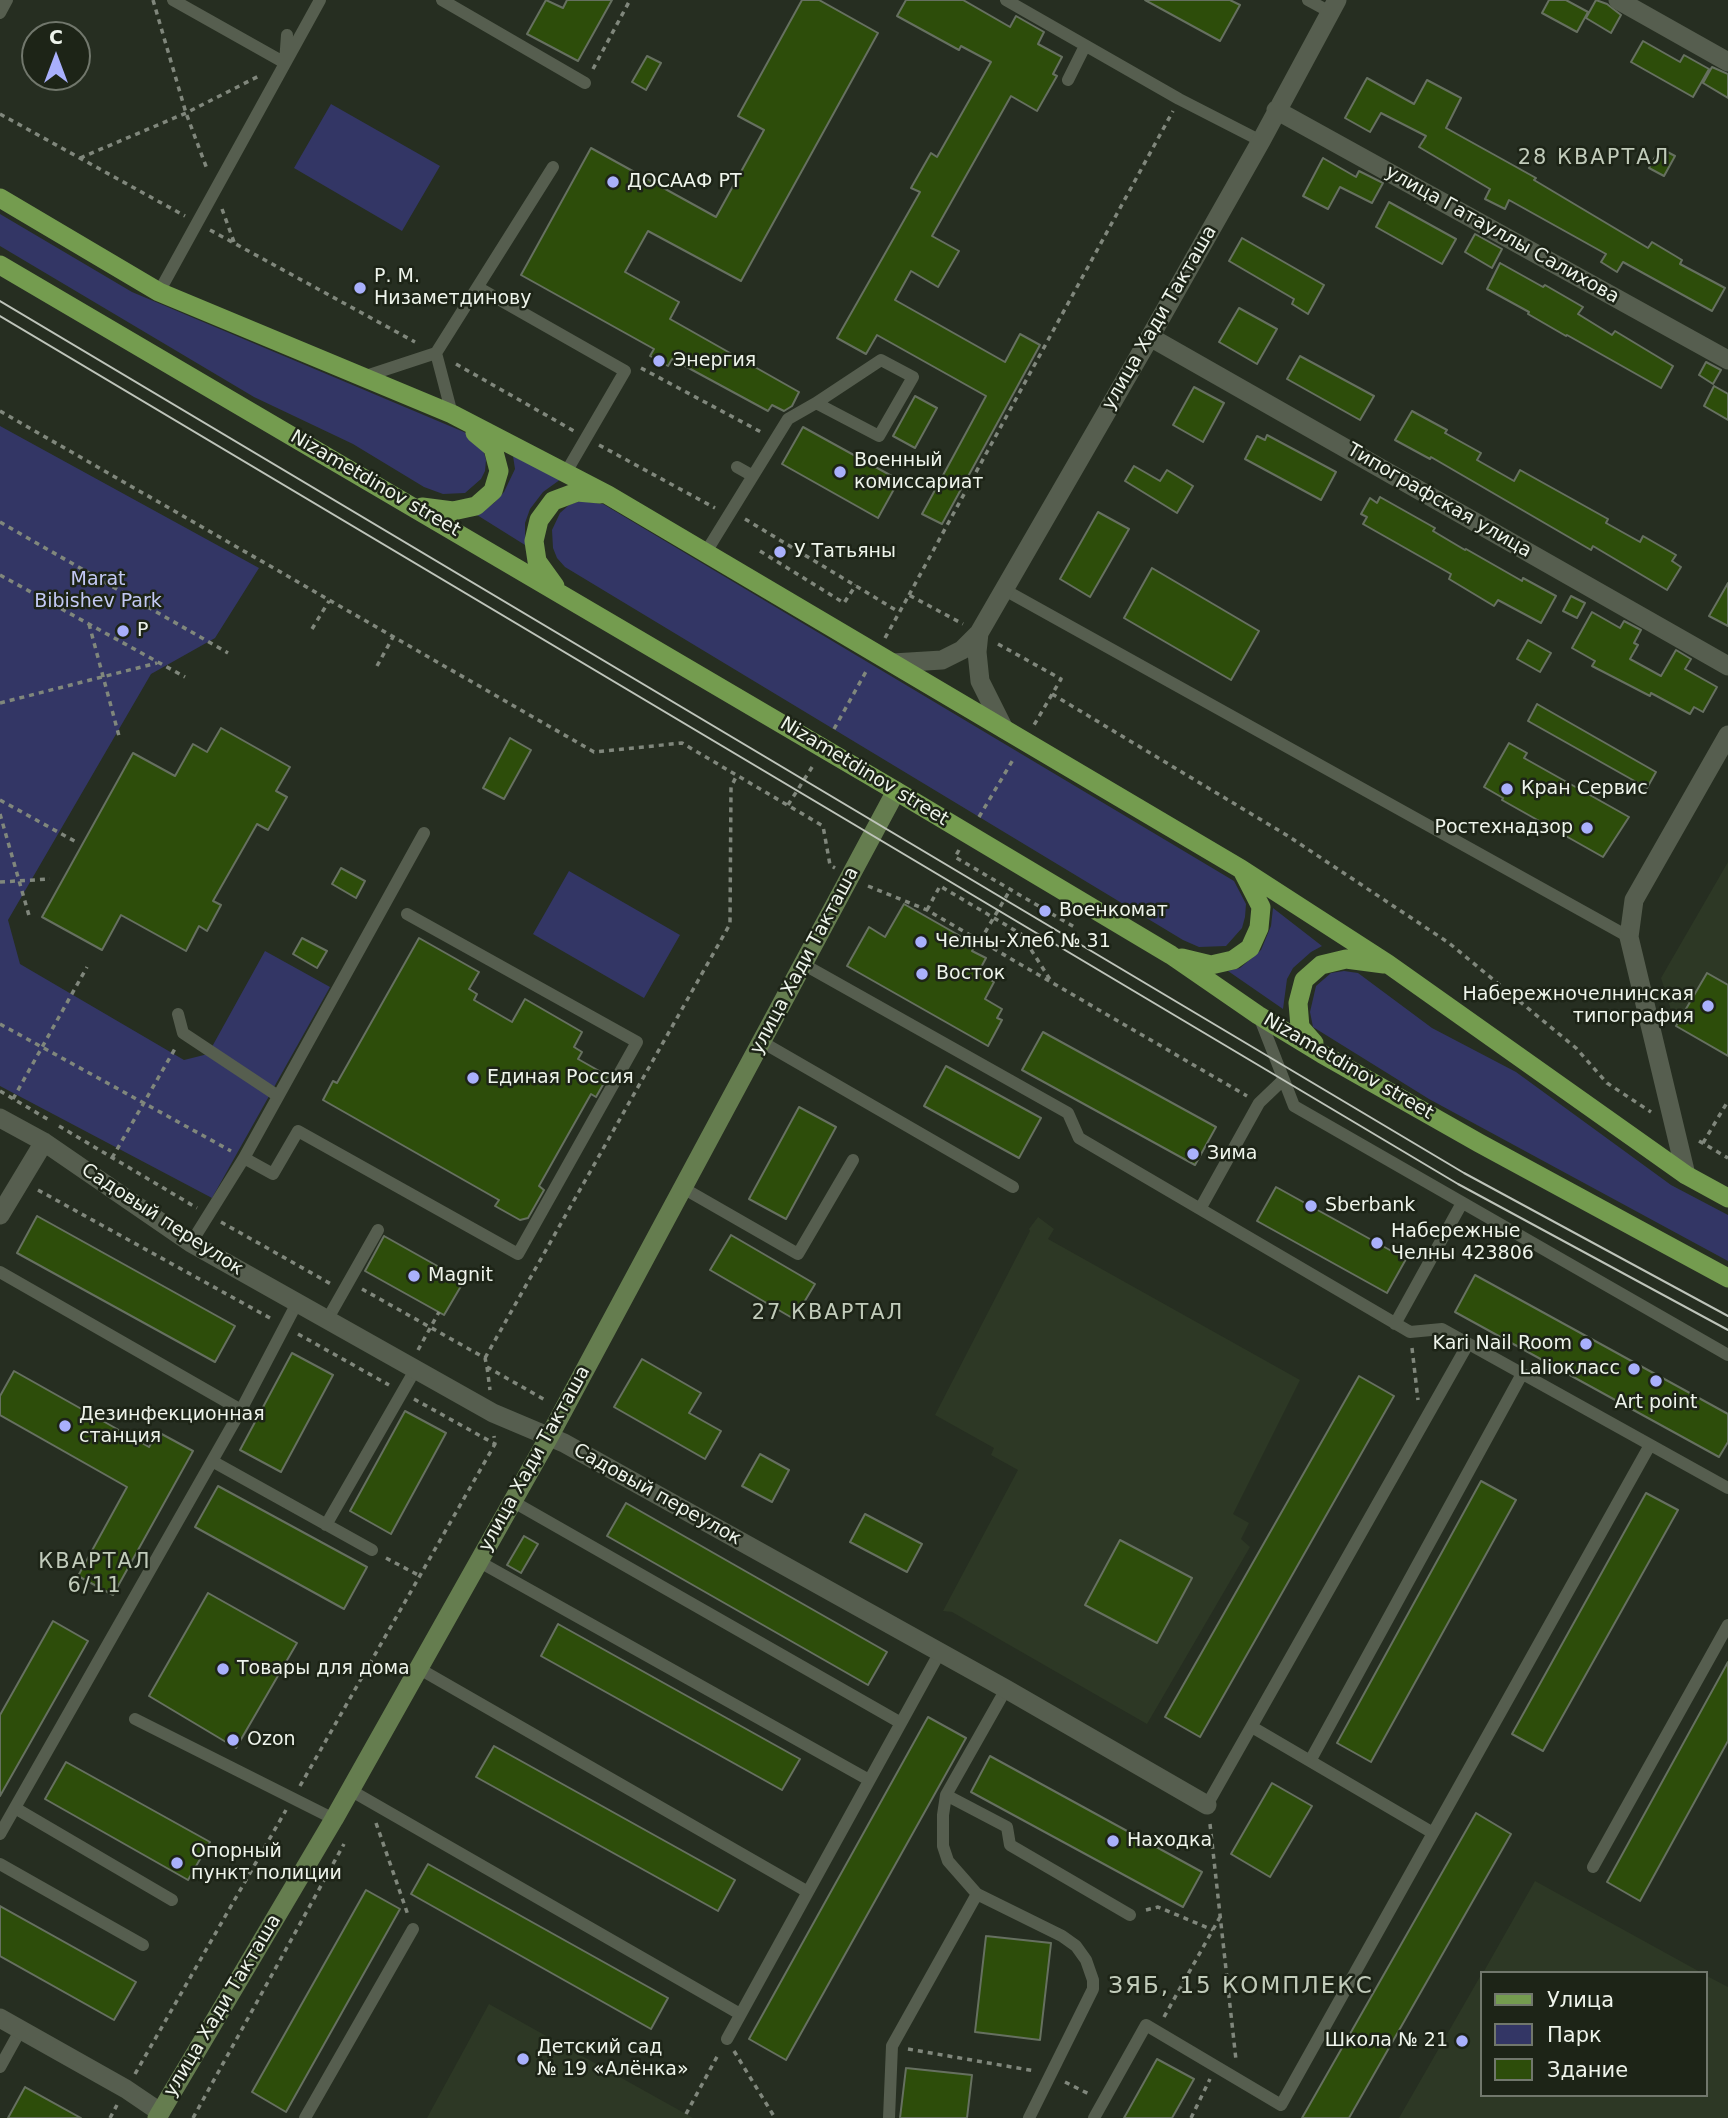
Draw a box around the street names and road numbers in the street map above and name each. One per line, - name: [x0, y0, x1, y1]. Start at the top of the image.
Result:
- street label: улица Гатауллы Салихова: [1381, 161, 1623, 309]
- street label: улица Хади Такташа: [1098, 222, 1222, 414]
- street label: Nizametdinov street: [286, 426, 464, 542]
- street label: Типографская улица: [1343, 439, 1535, 563]
- street label: Nizametdinov street: [776, 713, 952, 831]
- street label: улица Хади Такташа: [746, 863, 864, 1059]
- street label: Nizametdinov street: [1259, 1009, 1437, 1125]
- street label: Садовый переулок: [77, 1159, 247, 1281]
- street label: улица Хади Такташа: [474, 1362, 596, 1556]
- street label: Садовый переулок: [569, 1439, 745, 1551]
- street label: улица Хади Такташа: [159, 1911, 287, 2101]

